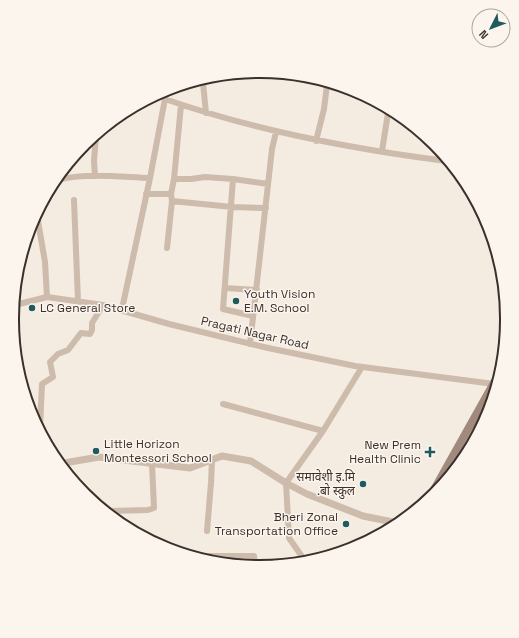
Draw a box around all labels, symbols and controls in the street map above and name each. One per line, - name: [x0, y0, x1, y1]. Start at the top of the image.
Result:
- north arrow: [471, 8, 511, 48]
- text: N: [476, 27, 491, 42]
- place label: Youth Vision E.M. School: [244, 286, 315, 316]
- marker: Youth Vision E.M. School: [231, 296, 241, 306]
- place label: LC General Store: [40, 300, 135, 316]
- marker: LC General Store: [27, 303, 37, 313]
- street label: Pragati Nagar Road: [199, 313, 311, 353]
- place label: Little Horizon Montessori School: [104, 436, 212, 466]
- place label: New Prem Health Clinic: [349, 437, 421, 467]
- marker: Little Horizon Montessori School: [91, 446, 101, 456]
- marker: New Prem Health Clinic: [424, 446, 436, 458]
- place label: समावेशी इ.मि .बाे स्कुल: [296, 469, 356, 499]
- marker: समावेशी इ.मि .बाे स्कुल: [358, 479, 368, 489]
- place label: Bheri Zonal Transportation Office: [215, 509, 338, 539]
- marker: Bheri Zonal Transportation Office: [341, 519, 351, 529]

